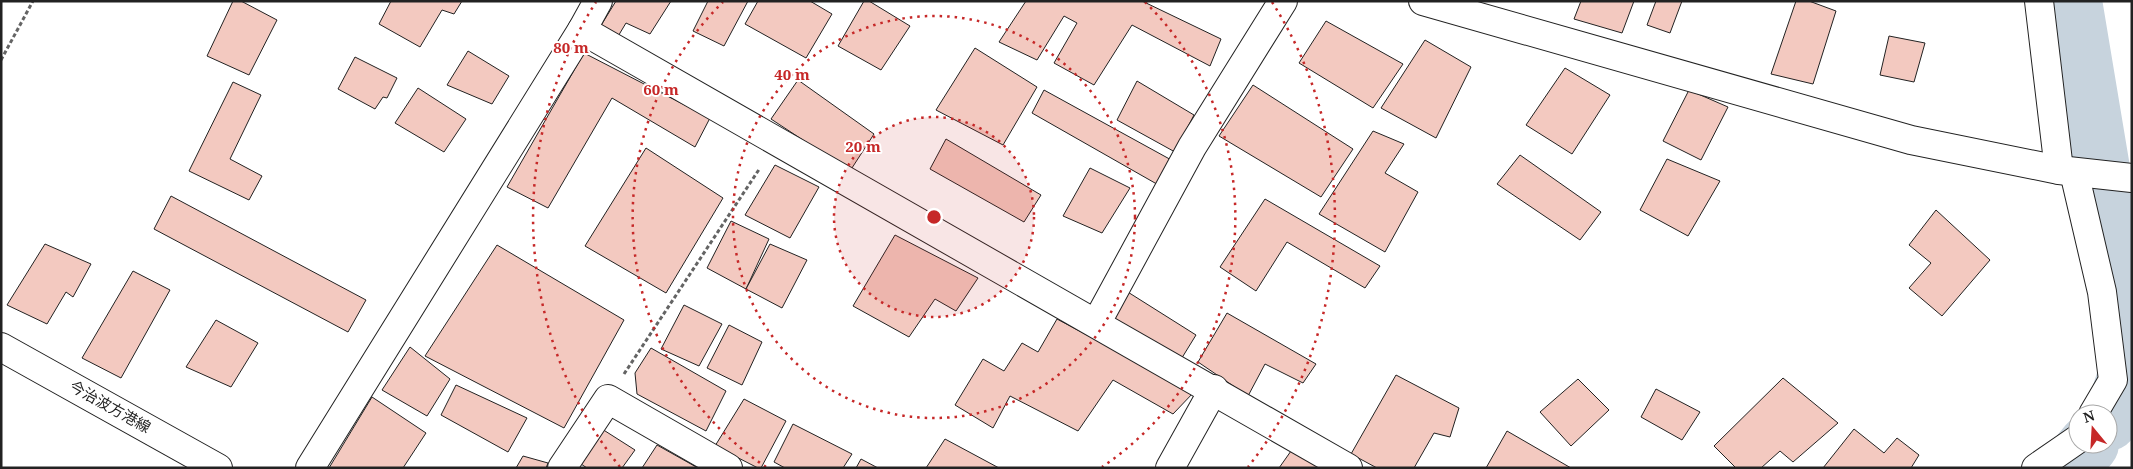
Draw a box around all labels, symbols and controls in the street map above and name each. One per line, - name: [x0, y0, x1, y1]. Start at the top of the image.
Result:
- text: 80 m: [553, 37, 589, 57]
- text: 40 m: [774, 64, 810, 84]
- text: 60 m: [643, 79, 679, 99]
- text: 20 m: [845, 136, 881, 156]
- centre of rings: [925, 208, 943, 226]
- street label: 今治波方港線: [66, 376, 155, 437]
- north arrow: [2068, 404, 2118, 454]
- text: N: [2081, 405, 2097, 427]

